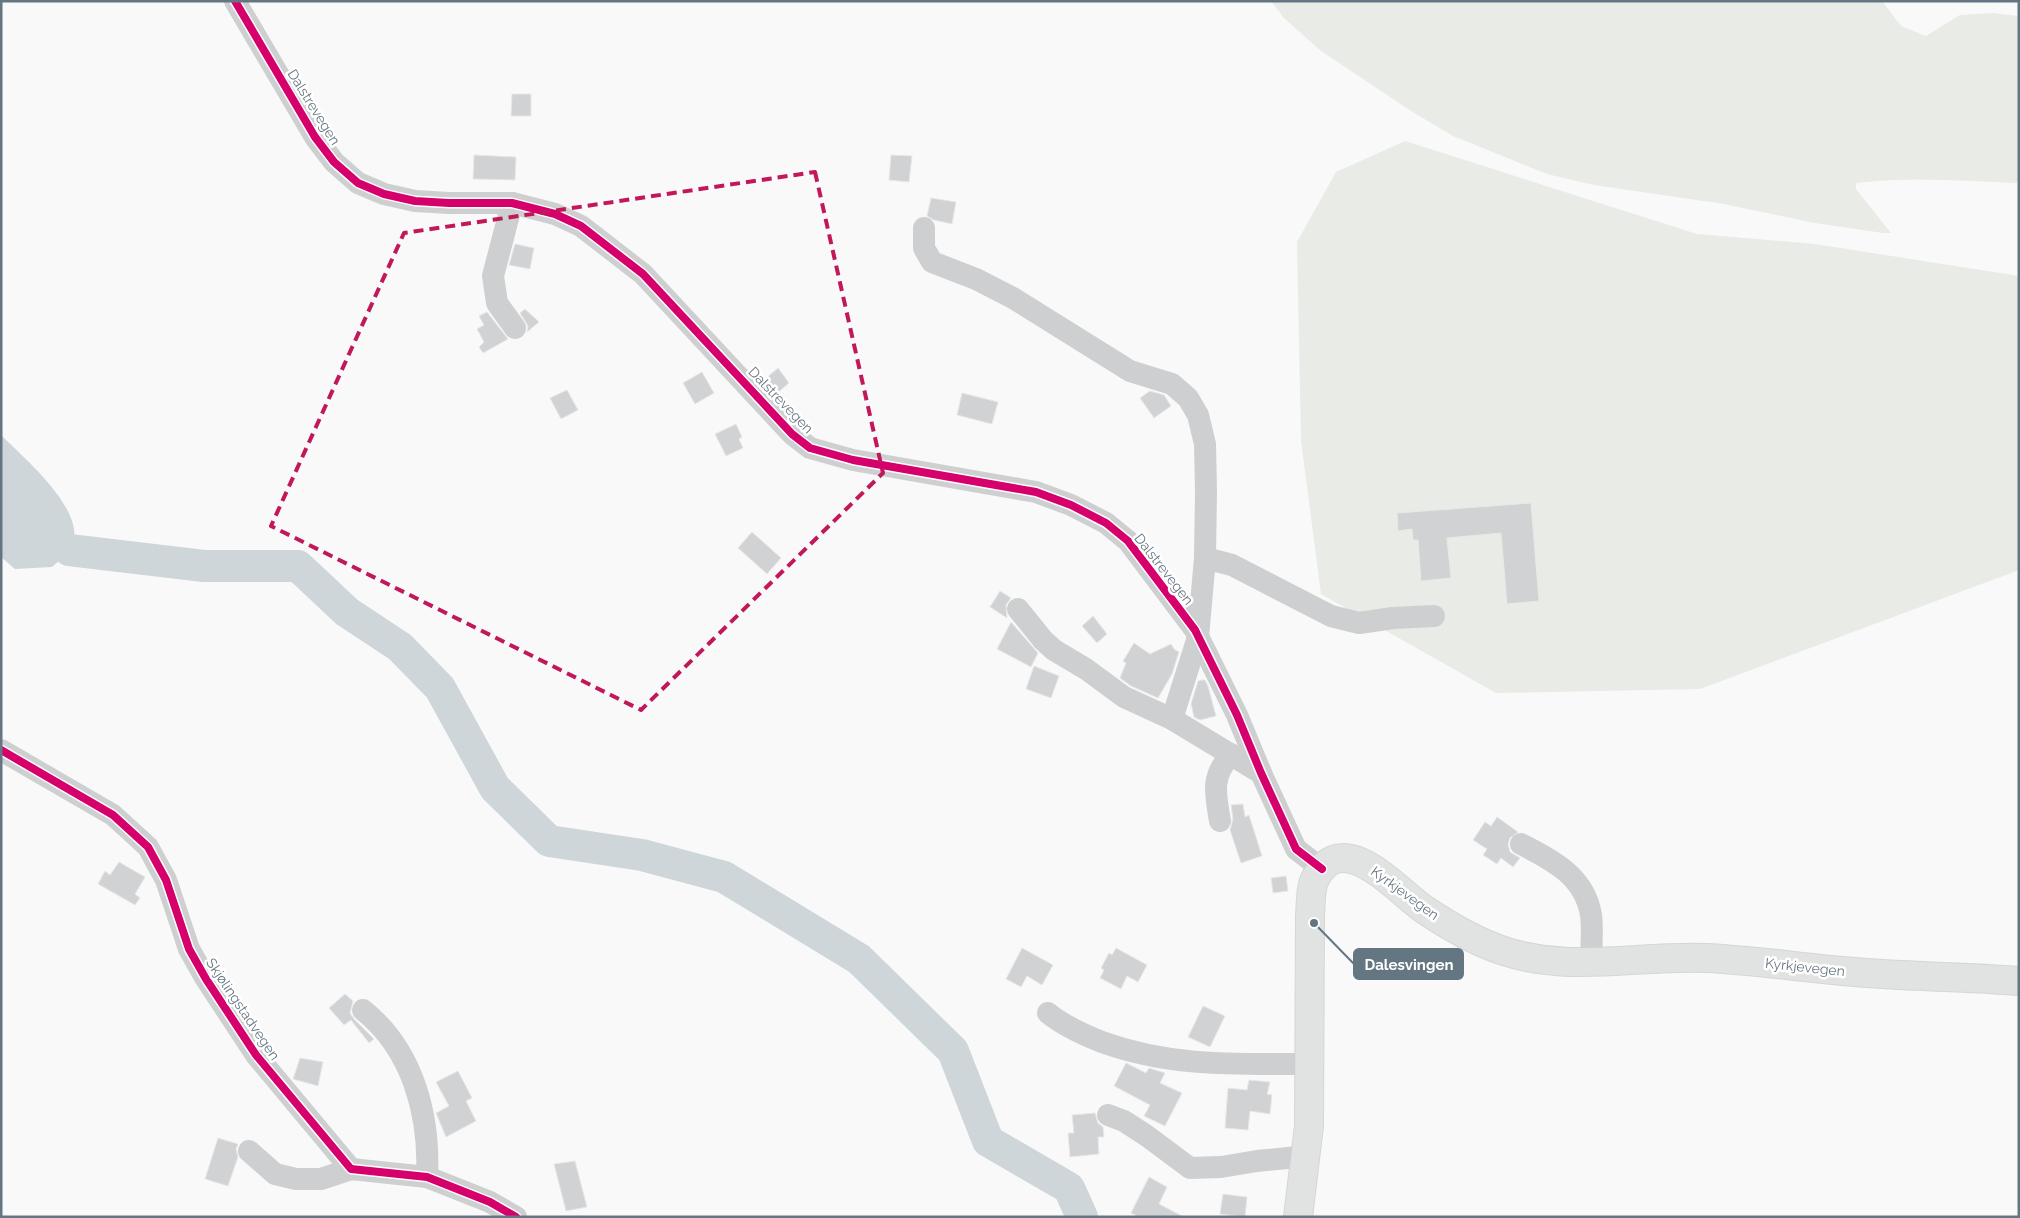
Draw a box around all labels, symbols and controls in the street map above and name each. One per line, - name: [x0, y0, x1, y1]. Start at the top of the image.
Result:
- street label: Dalstrevegen: [284, 66, 344, 148]
- street label: Dalstrevegen: [745, 363, 817, 437]
- street label: Dalstrevegen: [1131, 530, 1197, 608]
- street label: Kyrkjevegen: [1368, 863, 1442, 923]
- callout: Dalesvingen: [1354, 949, 1463, 979]
- street label: Skjølingstadvegen: [203, 955, 283, 1063]
- street label: Kyrkjevegen: [1764, 955, 1846, 979]
- text: Dalesvingen: [1365, 956, 1453, 974]

